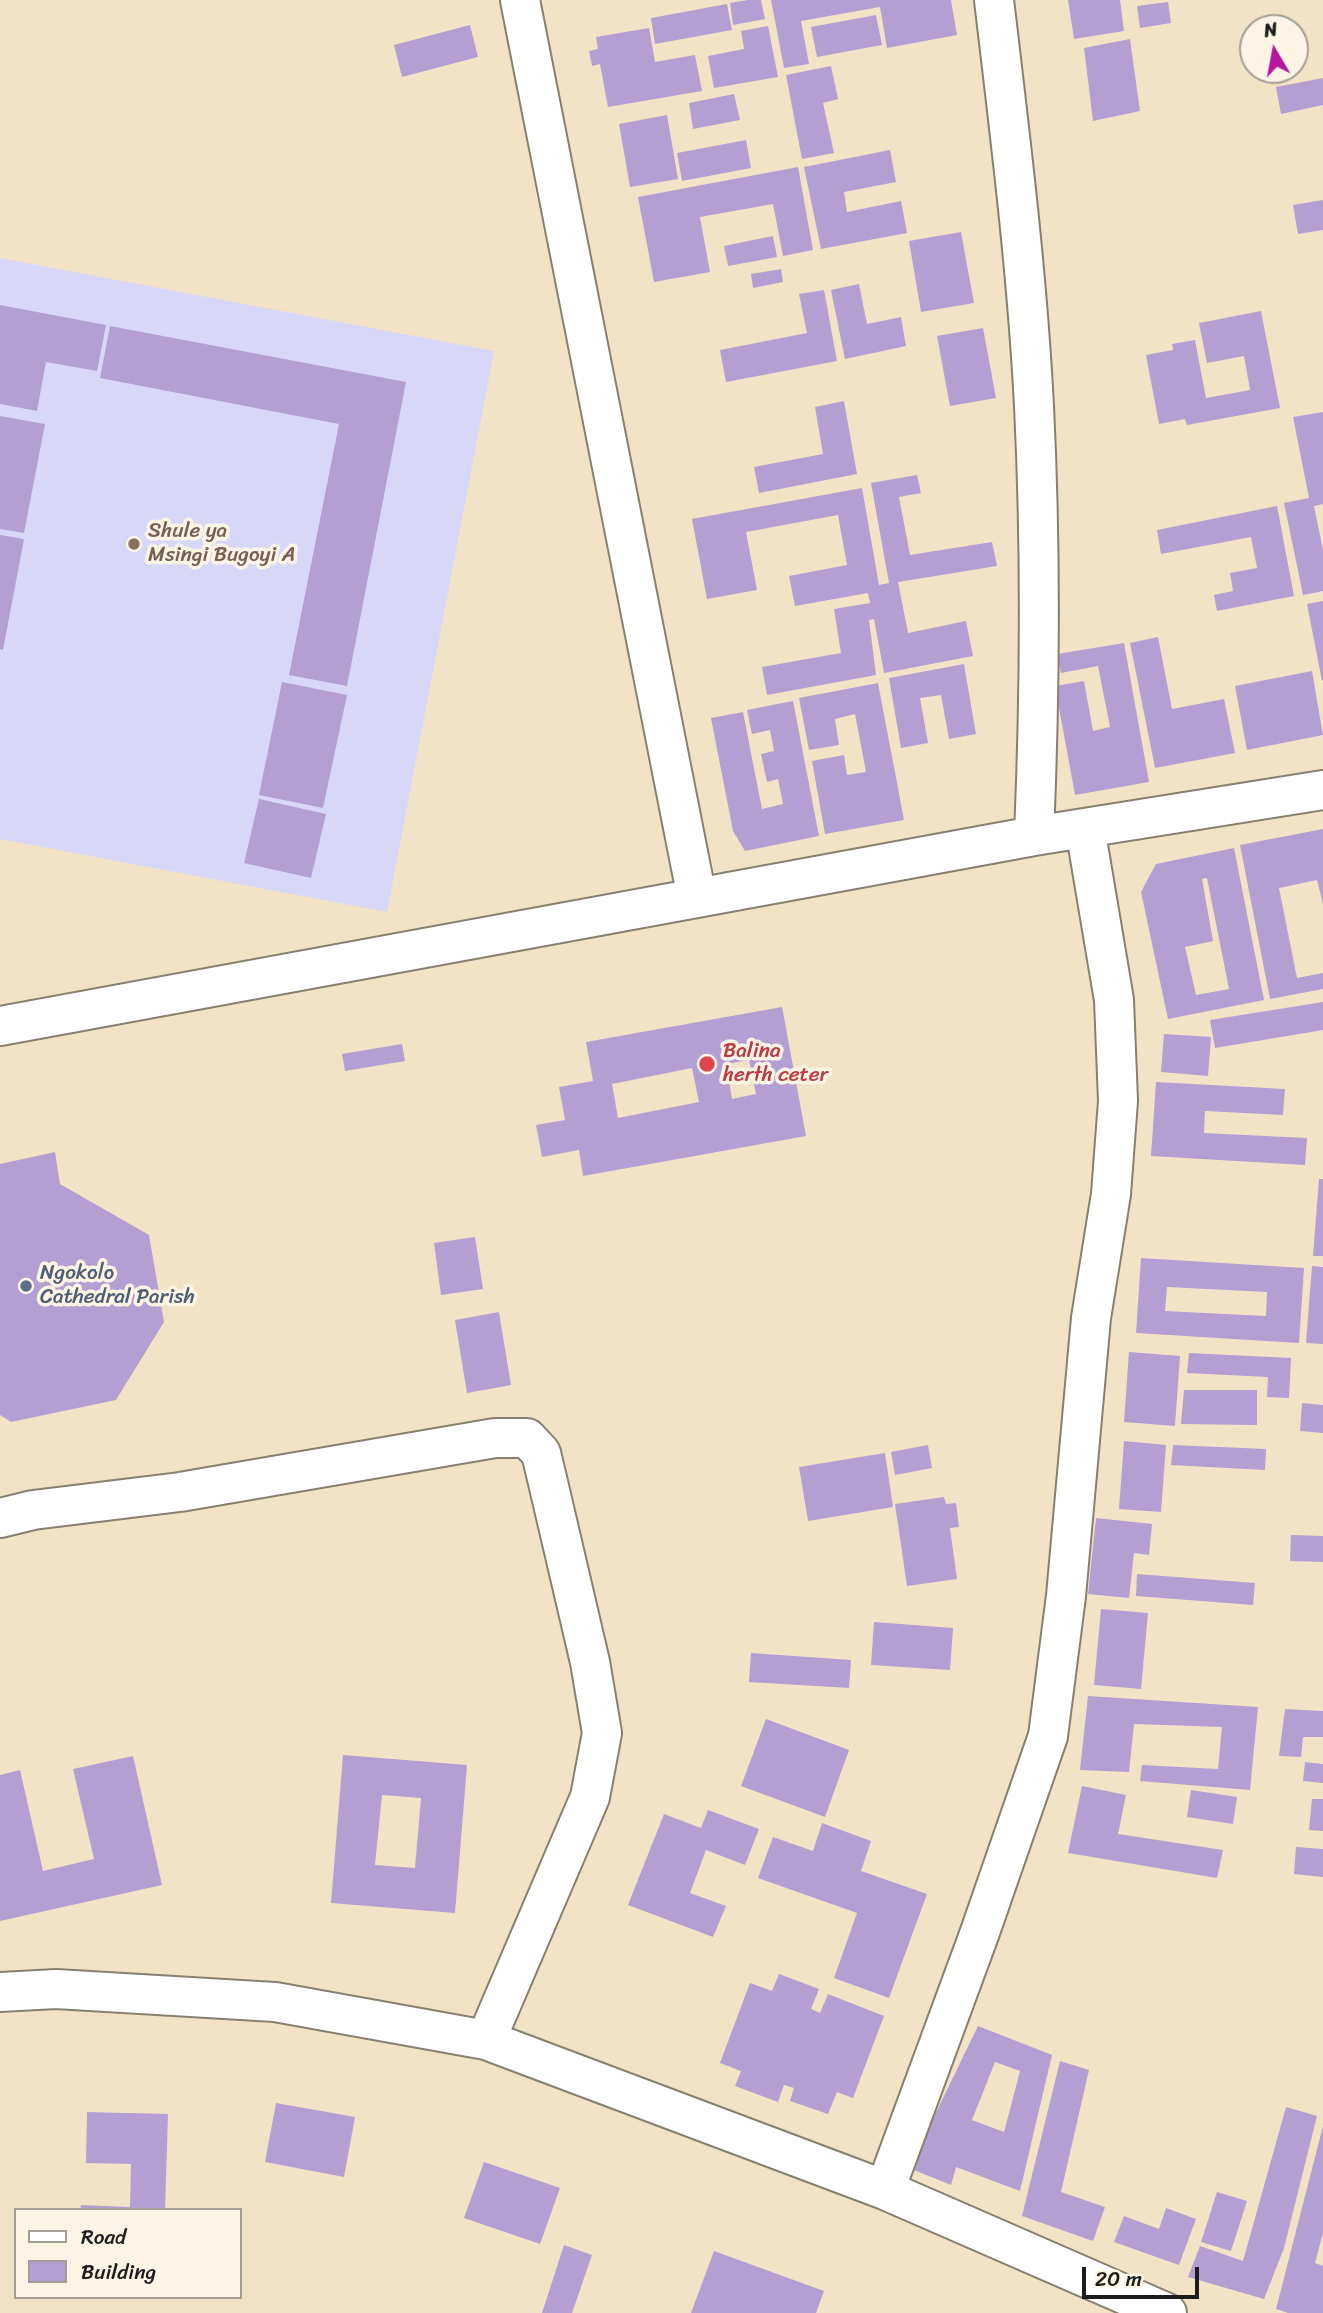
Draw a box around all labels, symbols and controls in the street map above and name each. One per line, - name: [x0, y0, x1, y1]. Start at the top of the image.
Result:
- text: N: [1261, 12, 1280, 47]
- north arrow: [1239, 14, 1309, 84]
- place label: Shule ya Msingi Bugoyi A: [148, 519, 295, 569]
- marker: Shule ya Msingi Bugoyi A: [126, 536, 142, 552]
- place label: Balina herth ceter: [723, 1039, 828, 1089]
- marker: Balina herth ceter: [697, 1054, 717, 1074]
- place label: Ngokolo Cathedral Parish: [40, 1261, 195, 1311]
- marker: Ngokolo Cathedral Parish: [18, 1278, 34, 1294]
- legend: [14, 2208, 242, 2299]
- text: Road: [81, 2218, 126, 2256]
- text: Building: [81, 2253, 156, 2291]
- scale bar: [1085, 2254, 1202, 2298]
- text: 20 m: [1095, 2260, 1142, 2298]

